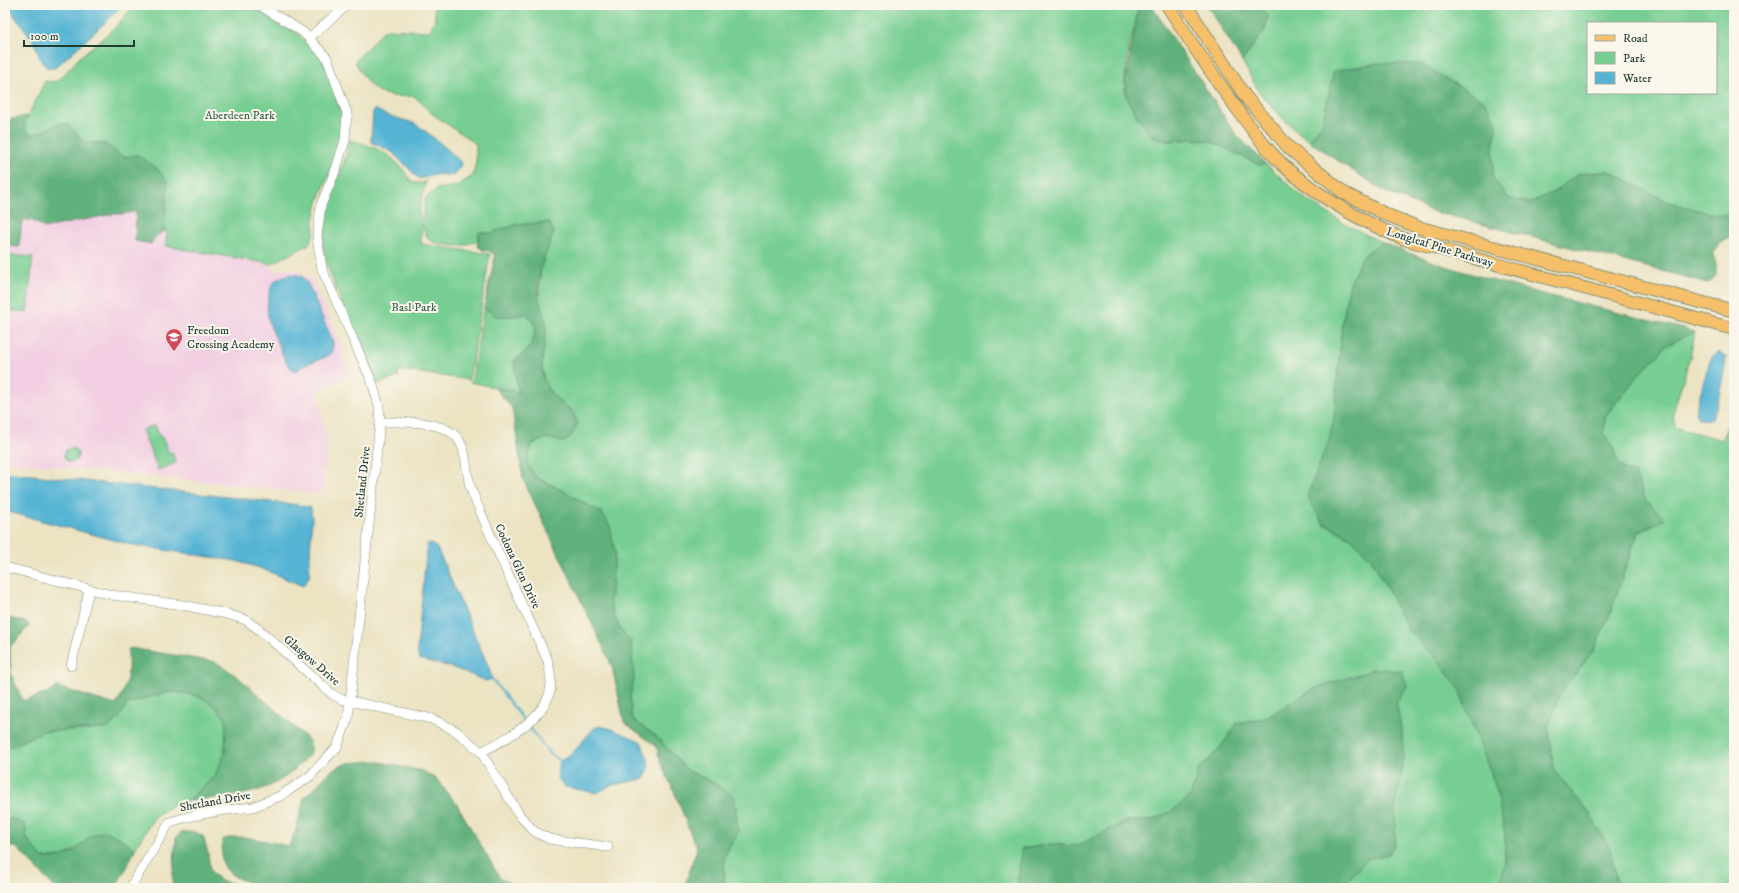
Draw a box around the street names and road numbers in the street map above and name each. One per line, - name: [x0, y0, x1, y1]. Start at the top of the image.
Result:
- street label: Longleaf Pine Parkway: [1384, 224, 1496, 271]
- street label: Shetland Drive: [351, 446, 374, 518]
- street label: Codona Glen Drive: [491, 521, 544, 611]
- street label: Glasgow Drive: [280, 632, 343, 689]
- street label: Shetland Drive: [179, 788, 252, 815]

